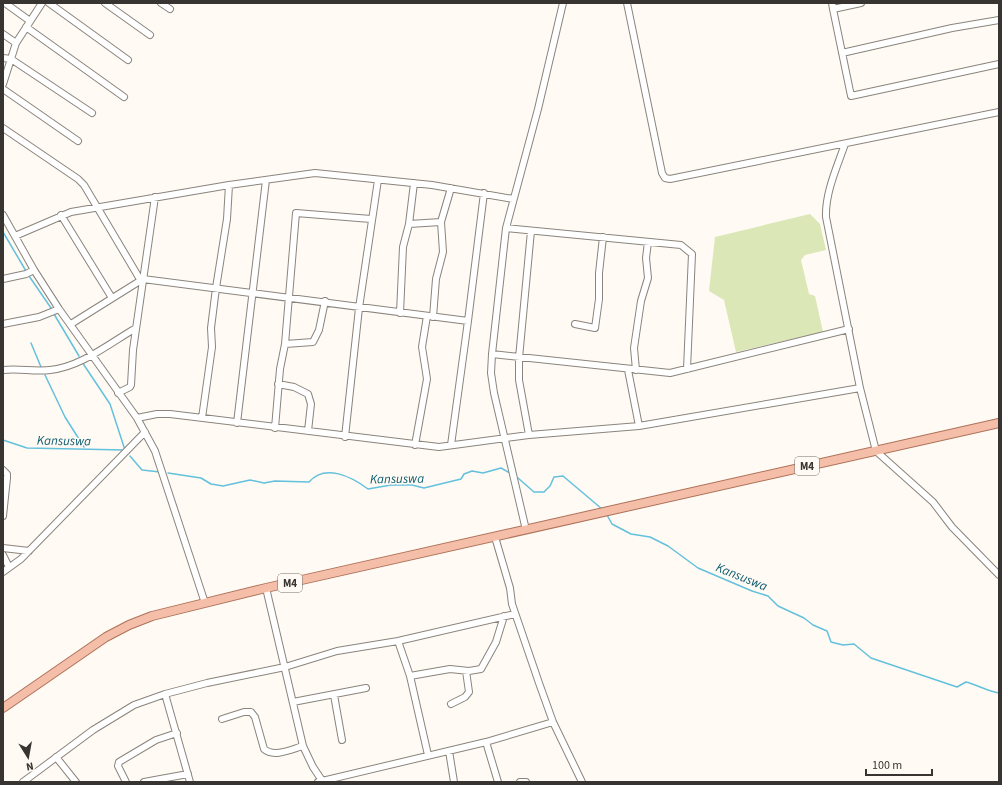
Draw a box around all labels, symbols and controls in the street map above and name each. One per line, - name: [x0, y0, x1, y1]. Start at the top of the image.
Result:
- water label: Kansuswa: [37, 432, 91, 450]
- road number: M4: [795, 457, 819, 475]
- water label: Kansuswa: [370, 470, 424, 488]
- water label: Kansuswa: [713, 558, 770, 595]
- road number: M4: [278, 574, 302, 592]
- north arrow: [8, 737, 48, 777]
- scale bar: [866, 751, 932, 777]
- text: 100 m: [872, 757, 902, 774]
- text: N: [25, 758, 35, 774]

